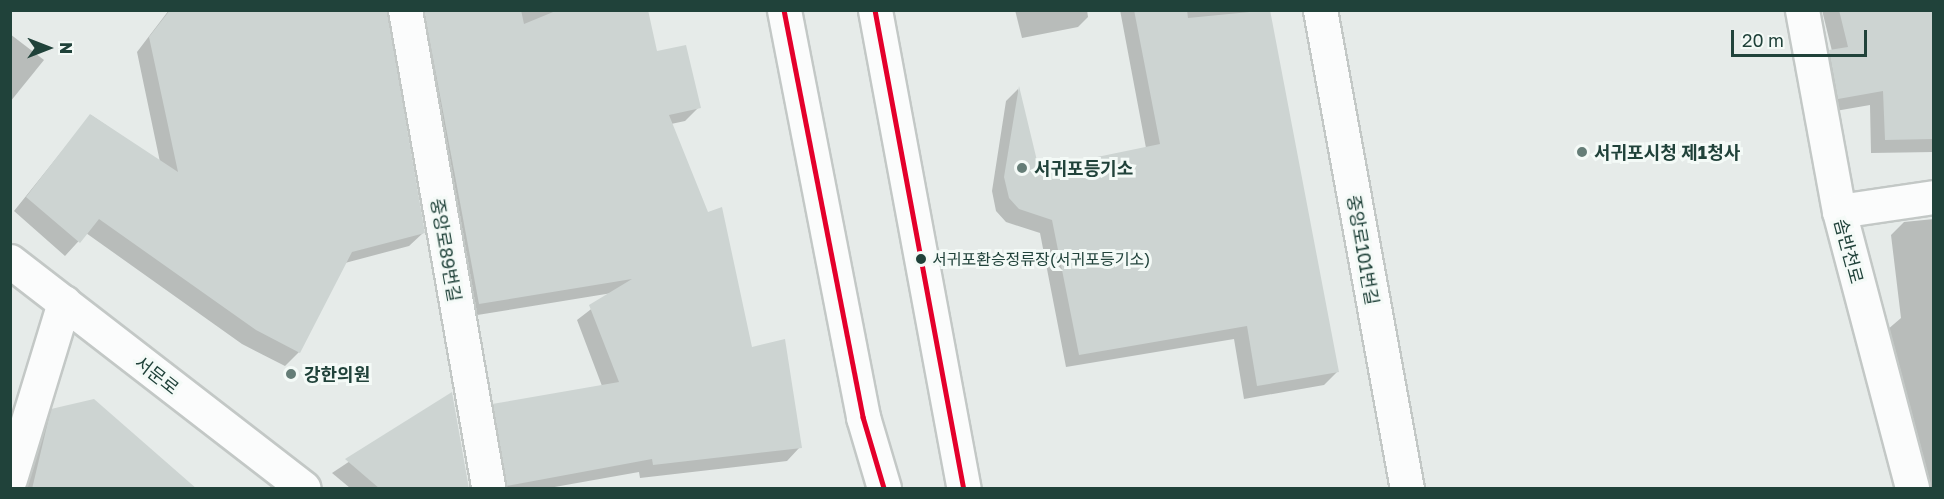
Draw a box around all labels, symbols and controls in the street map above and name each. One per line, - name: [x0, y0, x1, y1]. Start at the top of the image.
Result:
- north arrow: [18, 18, 78, 78]
- scale bar: [1734, 18, 1870, 56]
- text: 20 m: [1742, 29, 1784, 51]
- text: N: [56, 42, 76, 54]
- place label: 서귀포시청 제1청사: [1594, 141, 1740, 163]
- marker: 서귀포시청 제1청사: [1575, 145, 1589, 159]
- place label: 서귀포등기소: [1034, 157, 1133, 179]
- marker: 서귀포등기소: [1015, 161, 1029, 175]
- street label: 중앙로101번길: [1343, 193, 1383, 307]
- street label: 중앙로89번길: [426, 197, 466, 303]
- street label: 솜반천로: [1830, 216, 1868, 286]
- place label: 서귀포환승정류장(서귀포등기소): [932, 249, 1150, 269]
- marker: 서귀포환승정류장(서귀포등기소): [915, 253, 927, 265]
- street label: 서문로: [131, 351, 183, 399]
- place label: 강한의원: [304, 363, 370, 385]
- marker: 강한의원: [282, 365, 300, 383]

